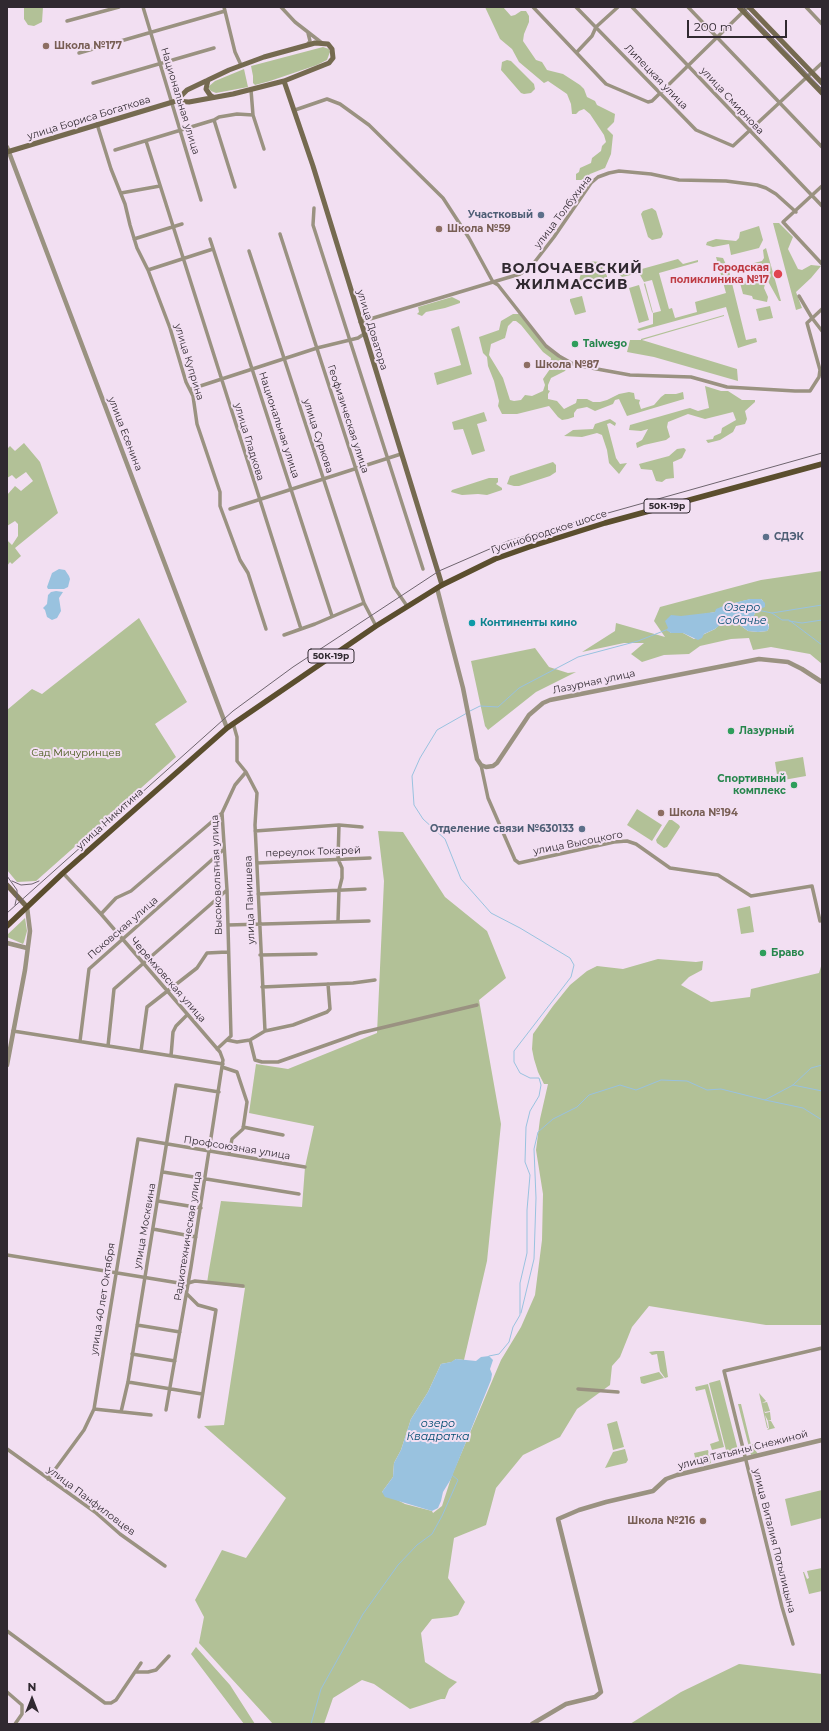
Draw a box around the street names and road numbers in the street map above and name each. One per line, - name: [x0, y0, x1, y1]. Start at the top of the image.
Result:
- street label: Липецкая улица: [622, 42, 690, 112]
- street label: Национальная улица: [158, 46, 202, 156]
- street label: улица Смирнова: [698, 65, 766, 137]
- street label: улица Бориса Богаткова: [26, 94, 152, 142]
- street label: улица Толбухина: [532, 173, 594, 251]
- street label: улица Доватора: [354, 288, 390, 372]
- street label: улица Куприна: [172, 322, 206, 402]
- street label: Геофизическая улица: [325, 363, 371, 475]
- street label: Национальная улица: [256, 370, 302, 480]
- street label: улица Есенина: [105, 395, 145, 473]
- street label: улица Суркова: [300, 397, 336, 475]
- street label: улица Гладкова: [231, 402, 267, 482]
- road number: 50К-19р: [644, 499, 690, 513]
- street label: Гусинобродское шоссе: [490, 508, 608, 556]
- road number: 50К-19р: [308, 649, 354, 663]
- street label: Лазурная улица: [552, 667, 636, 697]
- street label: улица Никитина: [74, 786, 146, 852]
- street label: Высоковольтная улица: [209, 815, 225, 935]
- street label: улица Высоцкого: [532, 828, 624, 858]
- street label: переулок Токарей: [265, 844, 361, 860]
- street label: улица Панишева: [242, 855, 258, 945]
- street label: Псковская улица: [85, 894, 161, 962]
- street label: Черемховская улица: [128, 935, 208, 1025]
- street label: Профсоюзная улица: [183, 1134, 291, 1162]
- street label: Радиотехническая улица: [172, 1170, 204, 1302]
- street label: улица Москвина: [132, 1182, 158, 1270]
- street label: улица 40 лет Октября: [88, 1242, 118, 1356]
- street label: улица Татьяны Снежиной: [677, 1428, 809, 1472]
- street label: улица Панфиловцев: [45, 1464, 137, 1538]
- street label: улица Виталия Потылицына: [750, 1468, 798, 1614]

